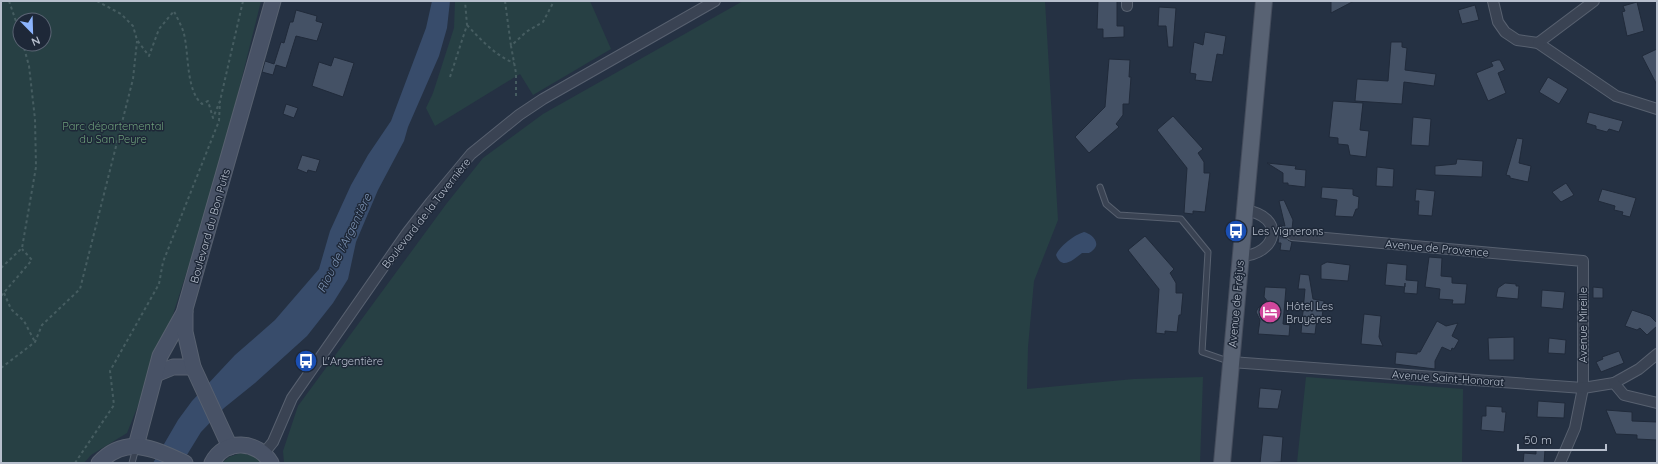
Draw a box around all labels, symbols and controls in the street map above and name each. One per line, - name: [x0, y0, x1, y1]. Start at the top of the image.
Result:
- north arrow: [12, 12, 52, 52]
- text: N: [29, 33, 42, 49]
- park label: Parc départemental du San Peyre: [62, 119, 164, 146]
- street label: Boulevard de la Tavernière: [379, 155, 473, 271]
- street label: Boulevard du Bon Puits: [187, 167, 233, 285]
- water label: Riou de l'Argentière: [314, 190, 375, 295]
- bus stop icon: Les Vignerons: [1223, 218, 1249, 244]
- place label: Les Vignerons: [1252, 224, 1324, 238]
- street label: Avenue de Provence: [1385, 236, 1489, 260]
- street label: Avenue de Fréjus: [1225, 260, 1247, 348]
- street label: Avenue Mireille: [1576, 287, 1590, 363]
- hotel icon: Hôtel Les Bruyères: [1257, 299, 1283, 325]
- place label: Hôtel Les Bruyères: [1286, 299, 1333, 326]
- bus stop icon: L'Argentière: [293, 348, 319, 374]
- place label: L'Argentière: [322, 354, 383, 368]
- street label: Avenue Saint-Honorat: [1392, 367, 1505, 389]
- scale bar: [1518, 426, 1606, 452]
- text: 50 m: [1524, 432, 1552, 447]

